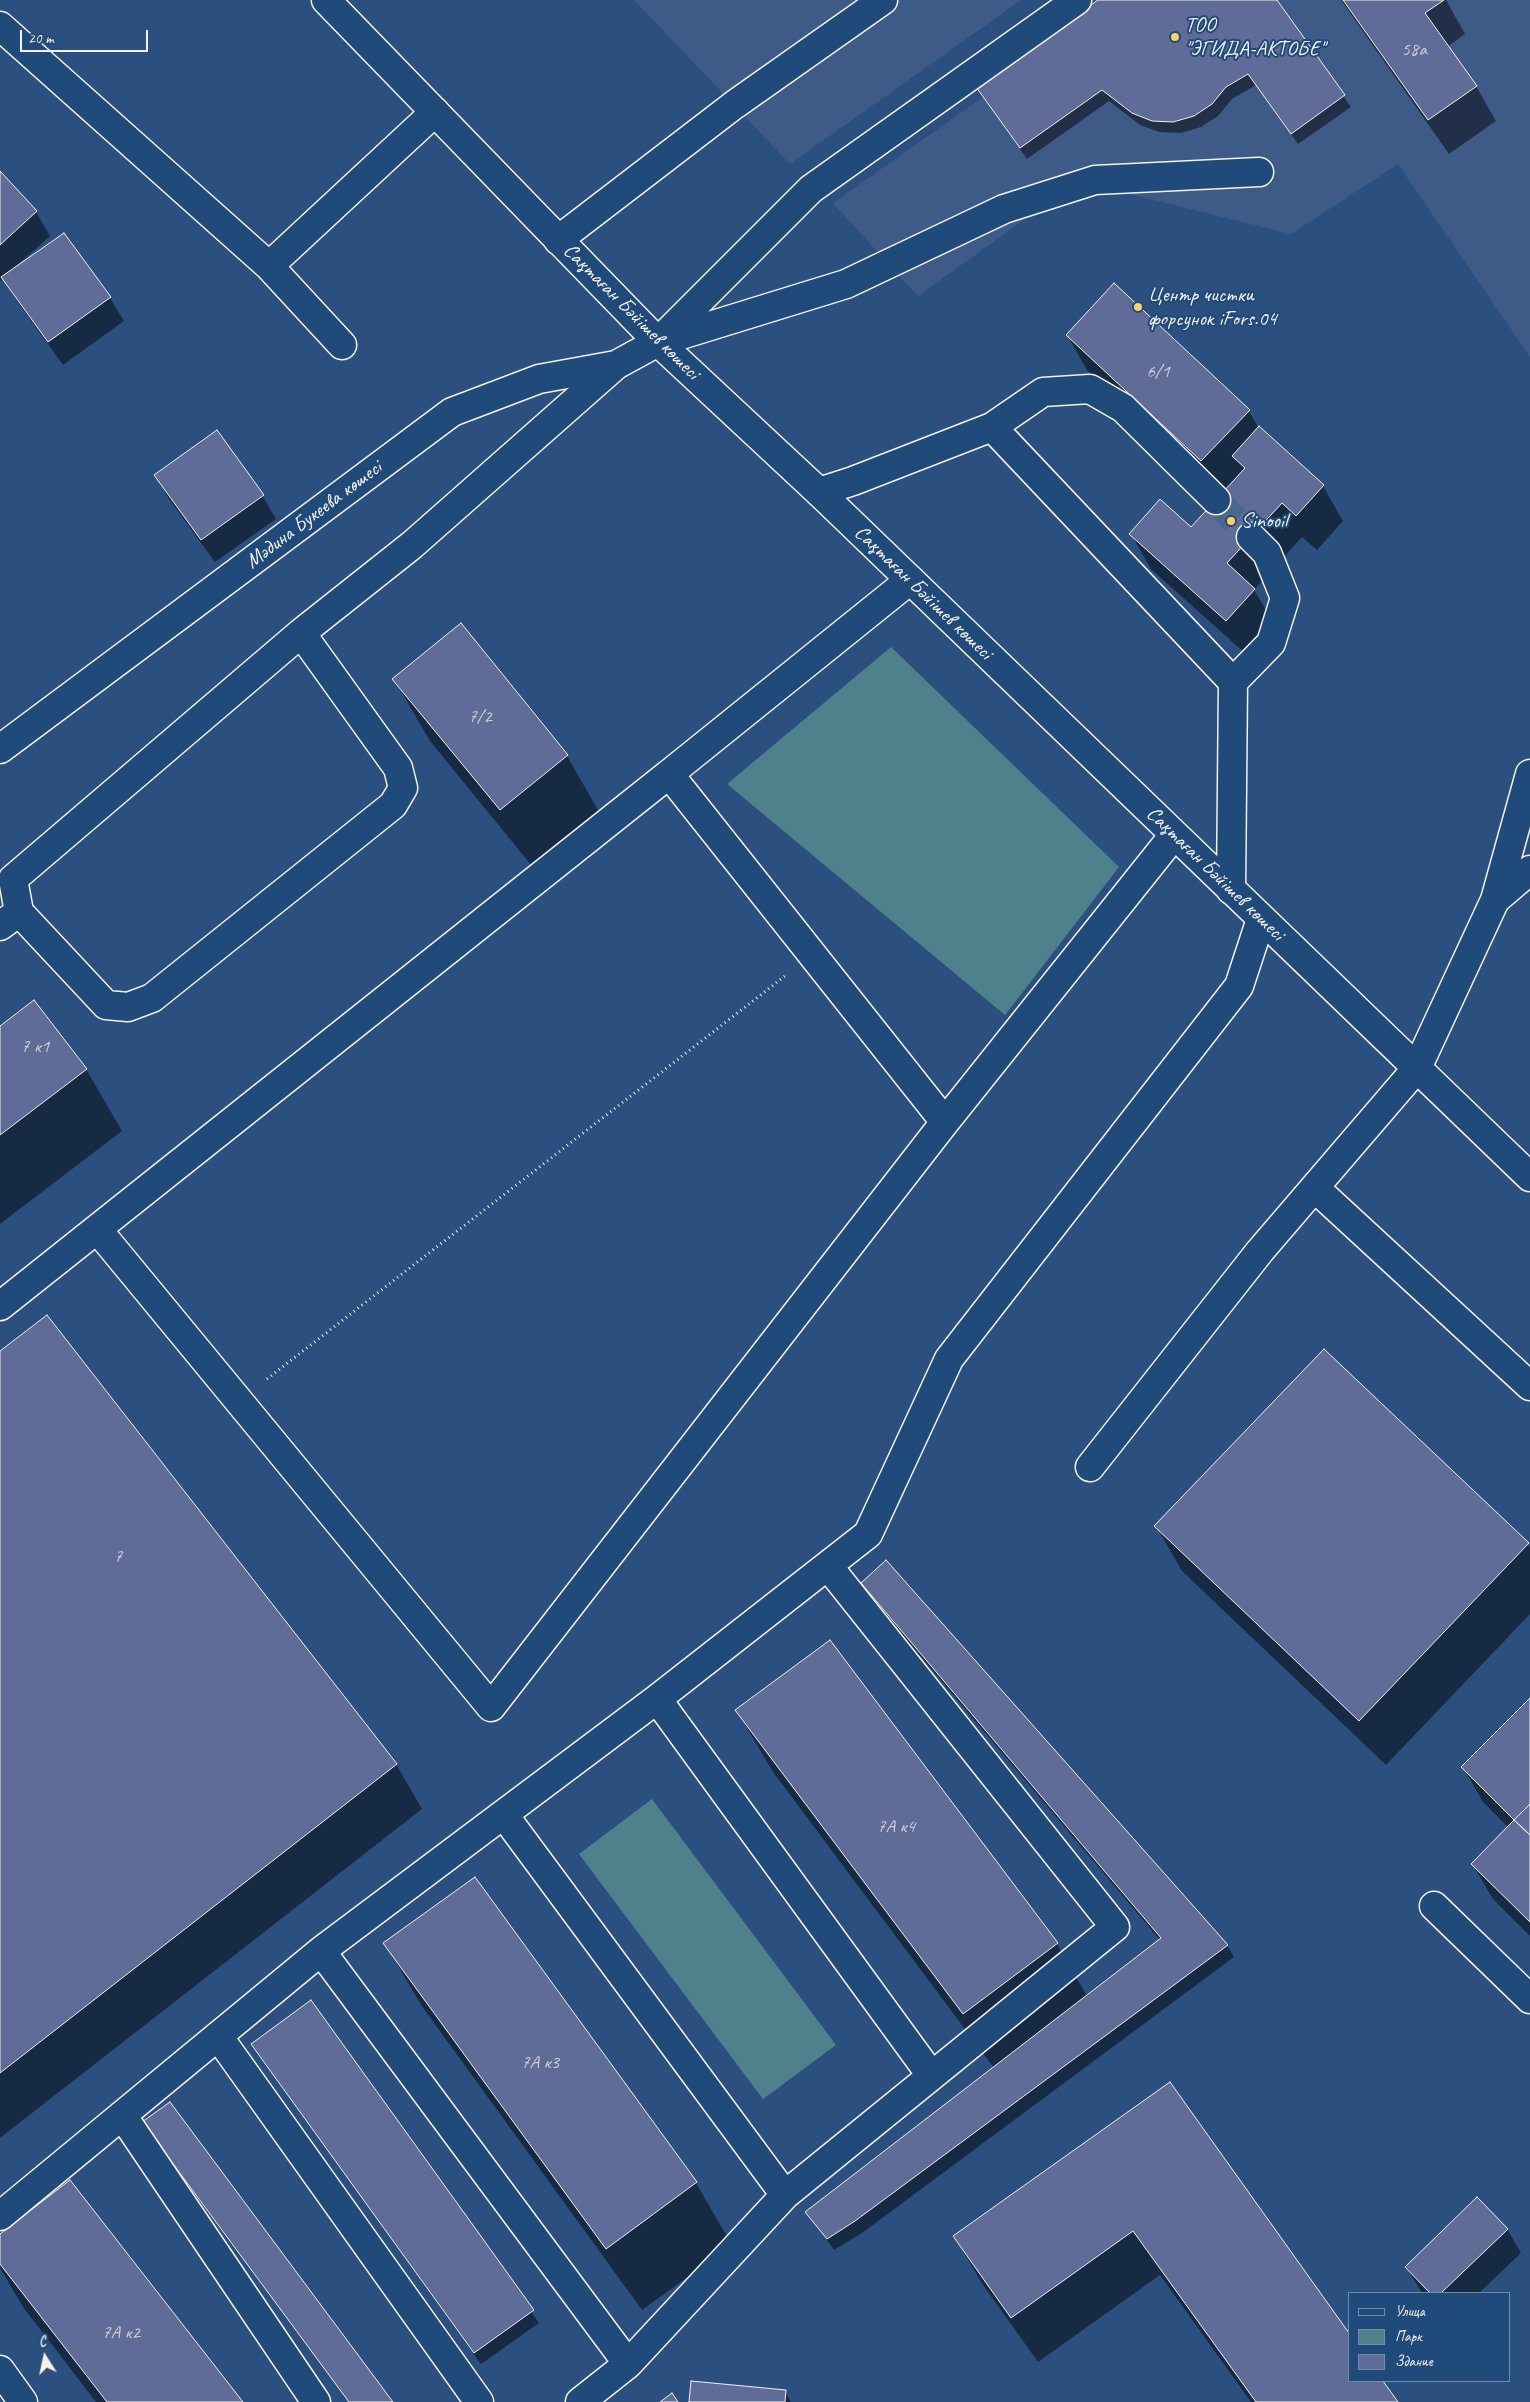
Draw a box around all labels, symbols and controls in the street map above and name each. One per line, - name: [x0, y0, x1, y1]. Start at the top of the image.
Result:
- place label: ТОО "ЭГИДА-АКТОБЕ": [1185, 12, 1324, 62]
- scale bar: [22, 20, 150, 52]
- text: 20 m: [28, 29, 54, 48]
- marker: ТОО "ЭГИДА-АКТОБЕ": [1169, 31, 1181, 43]
- house number: 58а: [1401, 39, 1427, 61]
- street label: Сақтаған Бәйішев көшесі: [557, 238, 705, 386]
- place label: Центр чистки форсунок iFors.04: [1148, 282, 1277, 332]
- marker: Центр чистки форсунок iFors.04: [1132, 301, 1144, 313]
- house number: 6/1: [1146, 361, 1170, 383]
- street label: Мәдина Букеева көшесі: [241, 456, 387, 574]
- place label: Sinooil: [1241, 508, 1287, 534]
- marker: Sinooil: [1225, 515, 1237, 527]
- street label: Сақтаған Бәйішев көшесі: [848, 520, 998, 666]
- house number: 7/2: [468, 706, 492, 728]
- street label: Сақтаған Бәйішев көшесі: [1140, 801, 1290, 947]
- house number: 7 к1: [21, 1036, 49, 1058]
- house number: 7: [114, 1546, 122, 1568]
- house number: 7А к4: [877, 1816, 915, 1838]
- house number: 7А к3: [521, 2052, 559, 2074]
- legend: [1348, 2292, 1510, 2382]
- text: Улица: [1395, 2302, 1425, 2321]
- house number: 7А к2: [102, 2322, 140, 2344]
- text: Парк: [1395, 2327, 1422, 2346]
- north arrow: [20, 2332, 70, 2382]
- text: С: [37, 2333, 47, 2351]
- text: Здание: [1395, 2352, 1433, 2371]

